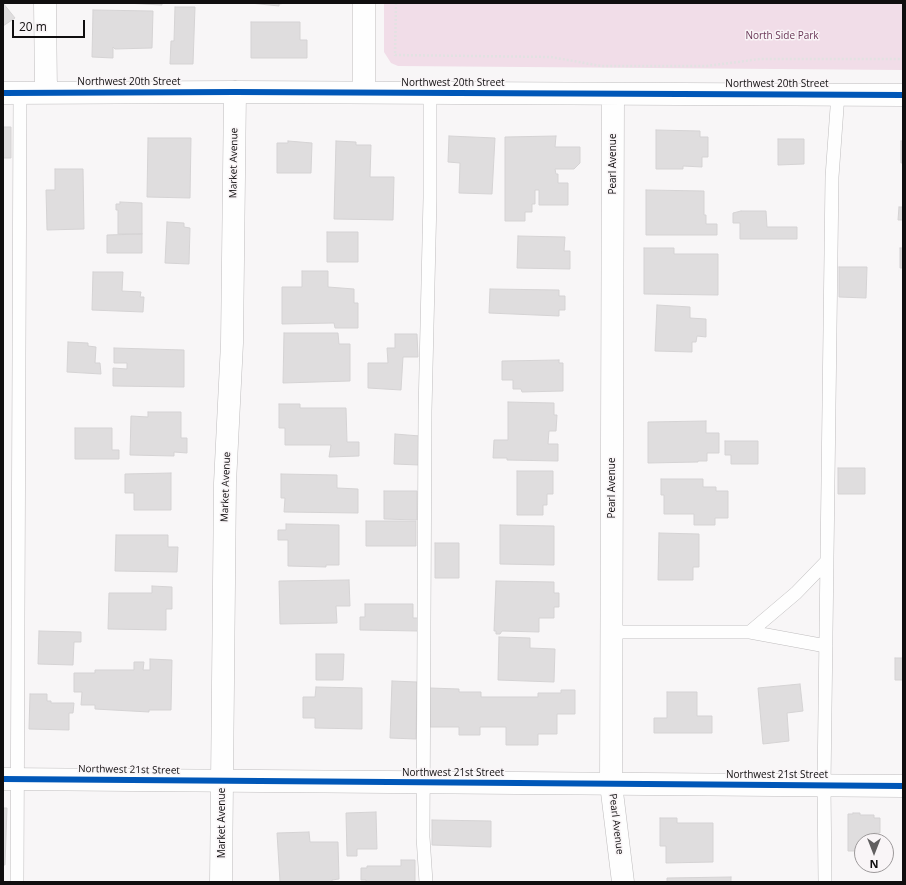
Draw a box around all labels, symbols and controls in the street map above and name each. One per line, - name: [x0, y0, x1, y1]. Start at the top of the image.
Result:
- scale bar: [14, 12, 87, 38]
- text: 20 m: [19, 18, 47, 35]
- park label: North Side Park: [745, 30, 819, 42]
- street label: Northwest 20th Street: [77, 76, 181, 88]
- street label: Northwest 20th Street: [401, 77, 505, 89]
- street label: Northwest 20th Street: [725, 78, 829, 90]
- street label: Market Avenue: [227, 128, 241, 198]
- street label: Pearl Avenue: [607, 133, 619, 195]
- street label: Market Avenue: [219, 452, 233, 522]
- street label: Pearl Avenue: [606, 457, 618, 519]
- street label: Northwest 21st Street: [78, 763, 180, 777]
- street label: Northwest 21st Street: [402, 767, 504, 779]
- street label: Northwest 21st Street: [726, 769, 828, 781]
- street label: Market Avenue: [216, 788, 228, 858]
- street label: Pearl Avenue: [606, 793, 626, 855]
- north arrow: [854, 833, 894, 873]
- text: N: [870, 857, 878, 872]

